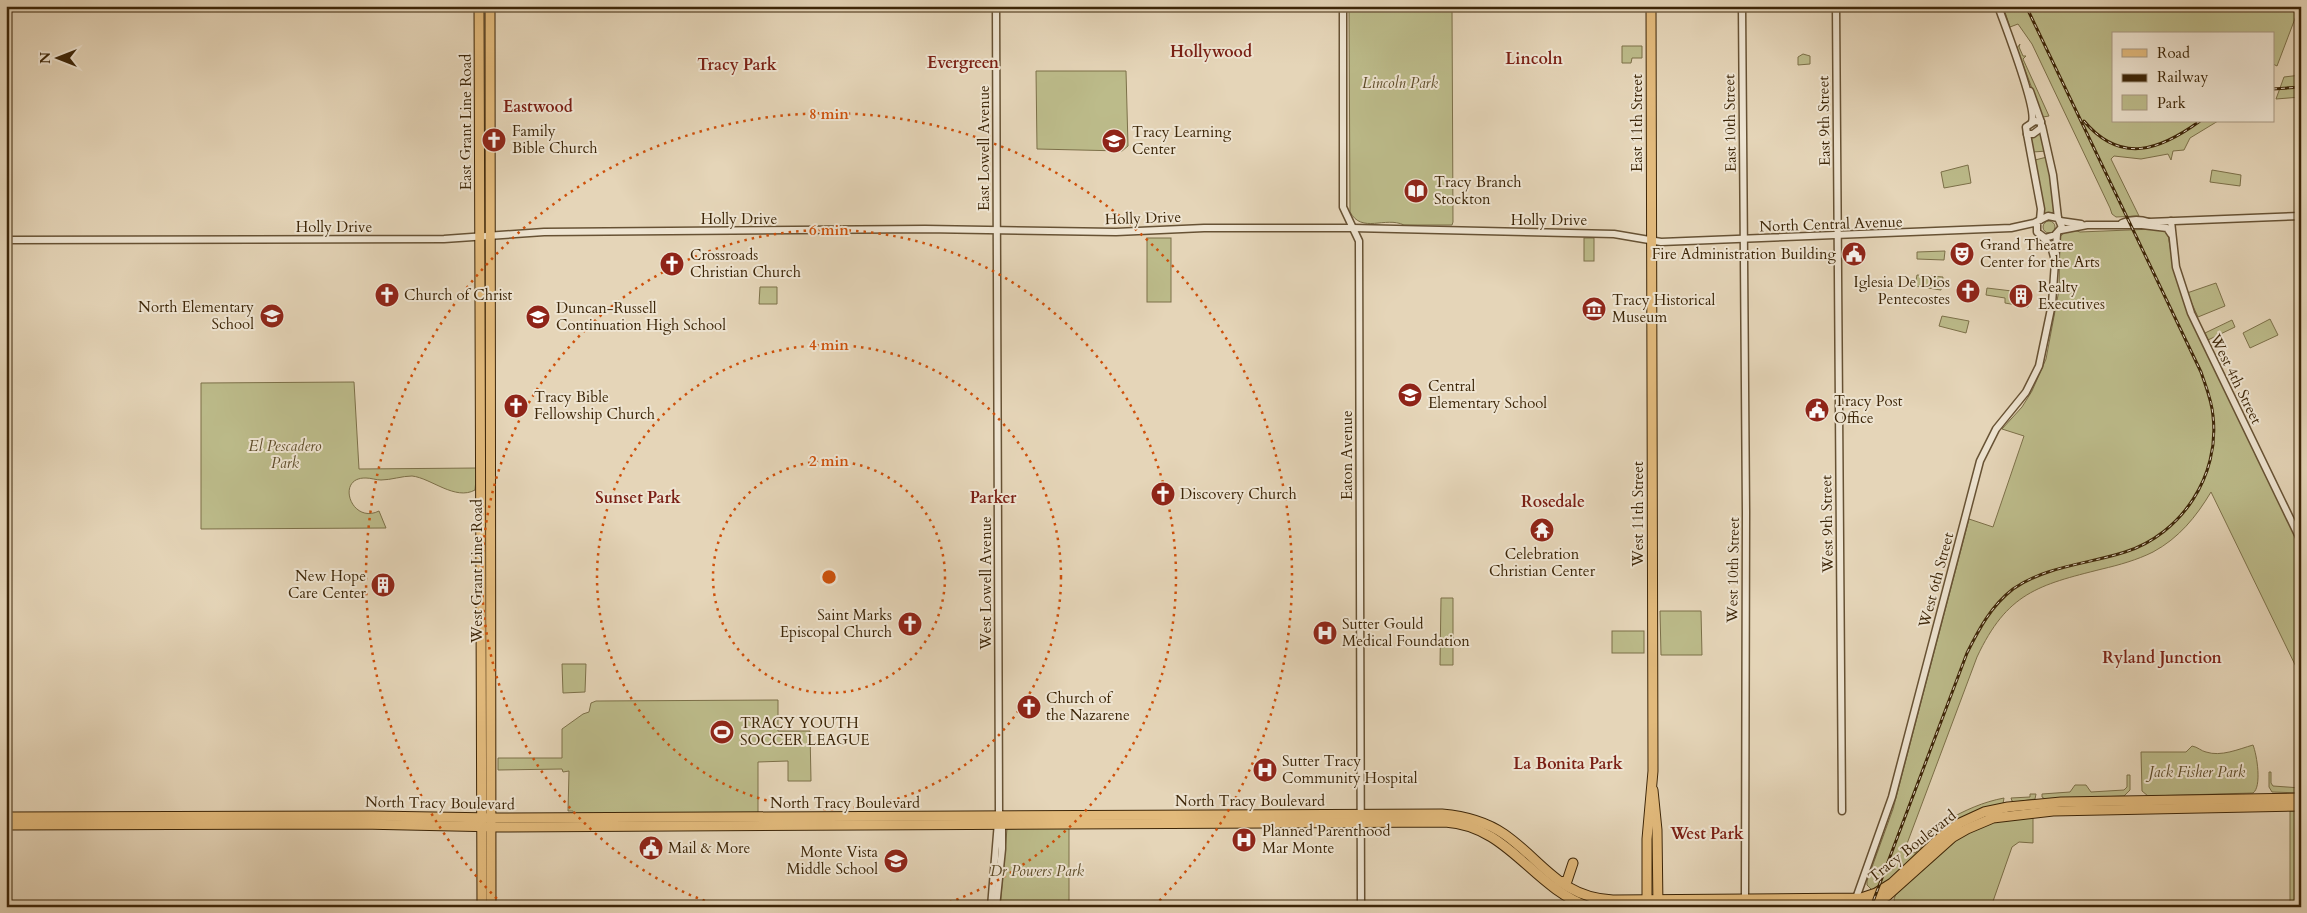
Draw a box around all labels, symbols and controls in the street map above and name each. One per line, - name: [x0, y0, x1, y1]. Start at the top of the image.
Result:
- north arrow: [32, 32, 82, 82]
- legend: [2112, 32, 2274, 122]
- district label: Hollywood: [1170, 41, 1252, 63]
- text: Road: [2157, 43, 2190, 63]
- district label: Lincoln: [1505, 48, 1563, 70]
- text: N: [36, 52, 55, 64]
- district label: Evergreen: [927, 52, 1000, 74]
- street label: East Grant Line Road: [456, 54, 476, 190]
- district label: Tracy Park: [697, 54, 777, 76]
- text: Railway: [2157, 67, 2208, 87]
- park label: Lincoln Park: [1362, 73, 1439, 93]
- street label: East 11th Street: [1627, 74, 1647, 172]
- street label: East 10th Street: [1719, 74, 1741, 172]
- street label: East 9th Street: [1813, 75, 1835, 166]
- street label: East Lowell Avenue: [974, 85, 994, 211]
- text: Park: [2157, 93, 2186, 113]
- district label: Eastwood: [503, 96, 573, 118]
- text: 8 min: [809, 104, 849, 124]
- place label: Family Bible Church: [512, 121, 598, 158]
- place label: Tracy Learning Center: [1132, 122, 1232, 159]
- church icon: Family Bible Church: [481, 127, 507, 153]
- school or university icon: Tracy Learning Center: [1101, 128, 1127, 154]
- place label: Tracy Branch Stockton: [1434, 172, 1522, 209]
- library icon: Tracy Branch Stockton: [1403, 178, 1429, 204]
- street label: Holly Drive: [1104, 207, 1182, 229]
- street label: Holly Drive: [701, 209, 777, 229]
- street label: Holly Drive: [1511, 210, 1587, 230]
- street label: North Central Avenue: [1759, 211, 1903, 236]
- street label: Holly Drive: [296, 217, 372, 237]
- text: 6 min: [809, 220, 849, 240]
- place label: Grand Theatre Center for the Arts: [1980, 235, 2100, 272]
- public building icon: Fire Administration Building: [1841, 241, 1867, 267]
- theatre icon: Grand Theatre Center for the Arts: [1949, 241, 1975, 267]
- place label: Fire Administration Building: [1652, 244, 1837, 264]
- place label: Crossroads Christian Church: [690, 245, 802, 282]
- church icon: Crossroads Christian Church: [659, 251, 685, 277]
- place label: Iglesia De Dios Pentecostes: [1854, 272, 1950, 309]
- place label: Realty Executives: [2038, 277, 2105, 314]
- church icon: Iglesia De Dios Pentecostes: [1955, 278, 1981, 304]
- church icon: Church of Christ: [374, 282, 400, 308]
- building icon: Realty Executives: [2008, 283, 2034, 309]
- place label: Church of Christ: [404, 285, 513, 305]
- place label: Tracy Historical Museum: [1612, 290, 1715, 327]
- museum icon: Tracy Historical Museum: [1581, 296, 1607, 322]
- place label: North Elementary School: [138, 297, 254, 334]
- place label: Duncan-Russell Continuation High School: [556, 298, 726, 335]
- school or university icon: North Elementary School: [259, 303, 285, 329]
- school or university icon: Duncan-Russell Continuation High School: [525, 304, 551, 330]
- street label: West 4th Street: [2205, 330, 2267, 428]
- text: 4 min: [809, 335, 849, 355]
- place label: Central Elementary School: [1428, 376, 1547, 413]
- school or university icon: Central Elementary School: [1397, 382, 1423, 408]
- place label: Tracy Bible Fellowship Church: [534, 387, 656, 424]
- place label: Tracy Post Office: [1834, 391, 1903, 428]
- church icon: Tracy Bible Fellowship Church: [503, 393, 529, 419]
- public building icon: Tracy Post Office: [1804, 397, 1830, 423]
- street label: Eaton Avenue: [1337, 410, 1357, 500]
- park label: El Pescadero Park: [248, 436, 322, 473]
- text: 2 min: [809, 451, 849, 471]
- street label: West 11th Street: [1628, 461, 1648, 568]
- street label: West 9th Street: [1816, 475, 1838, 574]
- church icon: Discovery Church: [1150, 481, 1176, 507]
- place label: Discovery Church: [1180, 484, 1297, 504]
- district label: Sunset Park: [595, 487, 681, 509]
- district label: Parker: [970, 487, 1017, 509]
- district label: Rosedale: [1521, 491, 1585, 513]
- street label: West Grant Line Road: [467, 499, 487, 644]
- street label: West Lowell Avenue: [976, 516, 996, 651]
- temple icon: Celebration Christian Center: [1529, 517, 1555, 543]
- street label: West 10th Street: [1722, 517, 1744, 624]
- street label: West 6th Street: [1913, 530, 1958, 631]
- place label: Celebration Christian Center: [1489, 544, 1596, 581]
- place label: New Hope Care Center: [288, 566, 367, 603]
- centre of rings: [820, 568, 838, 586]
- building icon: New Hope Care Center: [370, 572, 396, 598]
- place label: Saint Marks Episcopal Church: [780, 605, 893, 642]
- church icon: Saint Marks Episcopal Church: [897, 611, 923, 637]
- place label: Sutter Gould Medical Foundation: [1342, 614, 1470, 651]
- hospital icon: Sutter Gould Medical Foundation: [1312, 620, 1338, 646]
- district label: Ryland Junction: [2102, 647, 2222, 669]
- place label: Church of the Nazarene: [1046, 688, 1130, 725]
- church icon: Church of the Nazarene: [1016, 694, 1042, 720]
- place label: TRACY YOUTH SOCCER LEAGUE: [740, 713, 869, 750]
- sports icon: TRACY YOUTH SOCCER LEAGUE: [709, 719, 735, 745]
- place label: Sutter Tracy Community Hospital: [1282, 751, 1418, 788]
- district label: La Bonita Park: [1513, 753, 1623, 775]
- hospital icon: Sutter Tracy Community Hospital: [1252, 757, 1278, 783]
- park label: Jack Fisher Park: [2145, 762, 2246, 782]
- street label: North Tracy Boulevard: [1175, 791, 1325, 811]
- street label: North Tracy Boulevard: [365, 792, 515, 814]
- street label: North Tracy Boulevard: [770, 793, 920, 813]
- street label: Tracy Boulevard: [1864, 805, 1960, 887]
- place label: Planned Parenthood Mar Monte: [1262, 821, 1390, 858]
- district label: West Park: [1669, 823, 1744, 845]
- hospital icon: Planned Parenthood Mar Monte: [1231, 827, 1257, 853]
- public building icon: Mail & More: [638, 835, 664, 861]
- place label: Mail & More: [668, 838, 751, 858]
- place label: Monte Vista Middle School: [786, 842, 879, 879]
- school or university icon: Monte Vista Middle School: [883, 848, 909, 874]
- park label: Dr Powers Park: [990, 861, 1085, 881]

